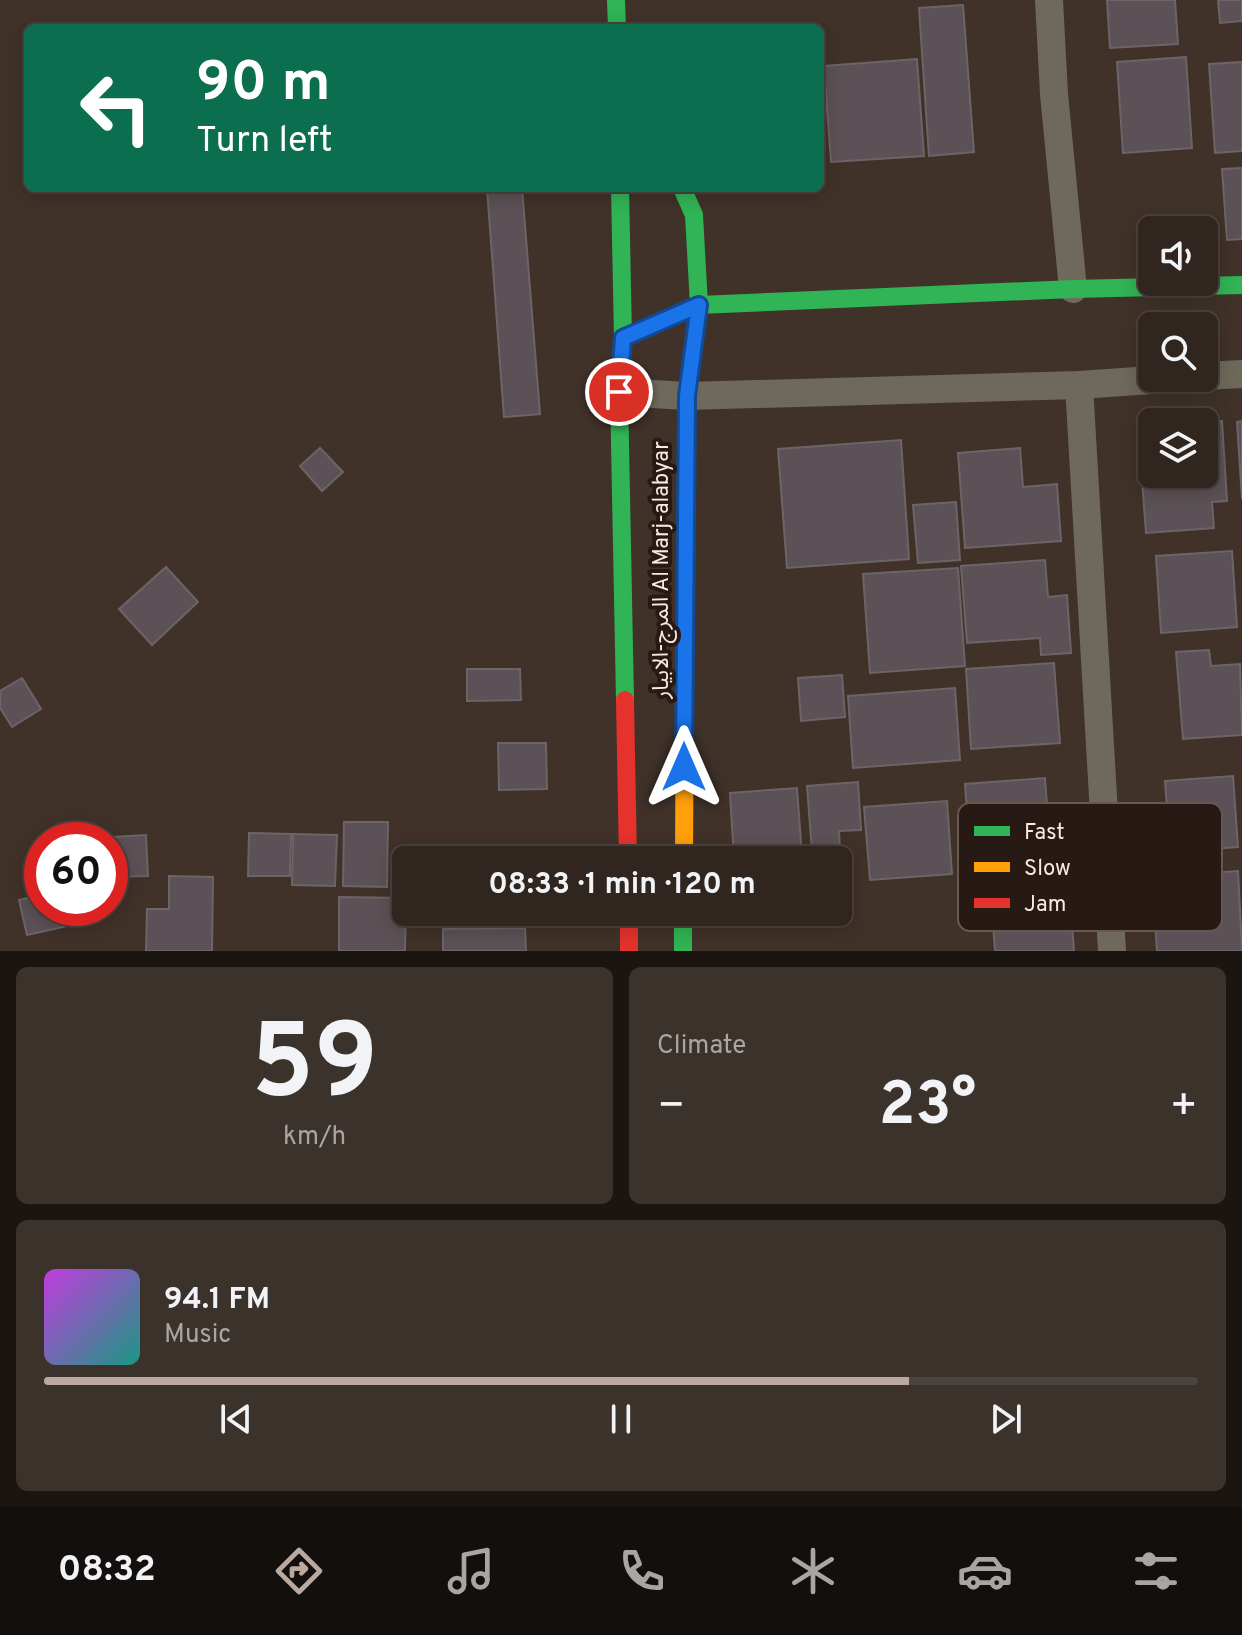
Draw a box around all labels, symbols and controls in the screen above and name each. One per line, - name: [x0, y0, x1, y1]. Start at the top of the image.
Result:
- text: 90 m: [196, 50, 331, 120]
- icon: left: [64, 56, 168, 160]
- text: Turn left: [196, 119, 333, 165]
- map controls: [1138, 216, 1218, 488]
- button: sound: [1138, 216, 1218, 296]
- button: search: [1138, 312, 1218, 392]
- pin: [585, 358, 653, 426]
- icon: arrive: [597, 370, 641, 414]
- button: layers: [1138, 408, 1218, 488]
- street label: المرج-الابيار Al Marj-alabyar: [649, 441, 677, 700]
- position arrow: [642, 725, 726, 809]
- legend: [958, 803, 1222, 931]
- text: Fast: [1024, 820, 1065, 847]
- speed limit sign: 60: [24, 822, 128, 926]
- text: Slow: [1024, 856, 1071, 883]
- text: 08:33 · 1 min · 120 m: [488, 867, 756, 904]
- text: Jam: [1024, 892, 1067, 919]
- text: 59: [251, 1003, 378, 1135]
- text: Climate: [657, 1030, 746, 1063]
- text: 23°: [879, 1070, 976, 1146]
- text: −: [657, 1080, 685, 1136]
- text: +: [1170, 1080, 1198, 1136]
- text: km/h: [283, 1121, 346, 1154]
- text: 94.1 FM: [164, 1282, 270, 1319]
- text: Music: [164, 1319, 231, 1352]
- icon: previous: [214, 1397, 258, 1441]
- icon: pause: [599, 1397, 643, 1441]
- icon: next: [984, 1397, 1028, 1441]
- icon: directions: [271, 1543, 327, 1599]
- icon: music: [443, 1543, 499, 1599]
- icon: phone: [614, 1543, 670, 1599]
- icon: climate: [785, 1543, 841, 1599]
- icon: car: [957, 1543, 1013, 1599]
- icon: filters: [1128, 1543, 1184, 1599]
- text: 08:32: [58, 1548, 156, 1594]

